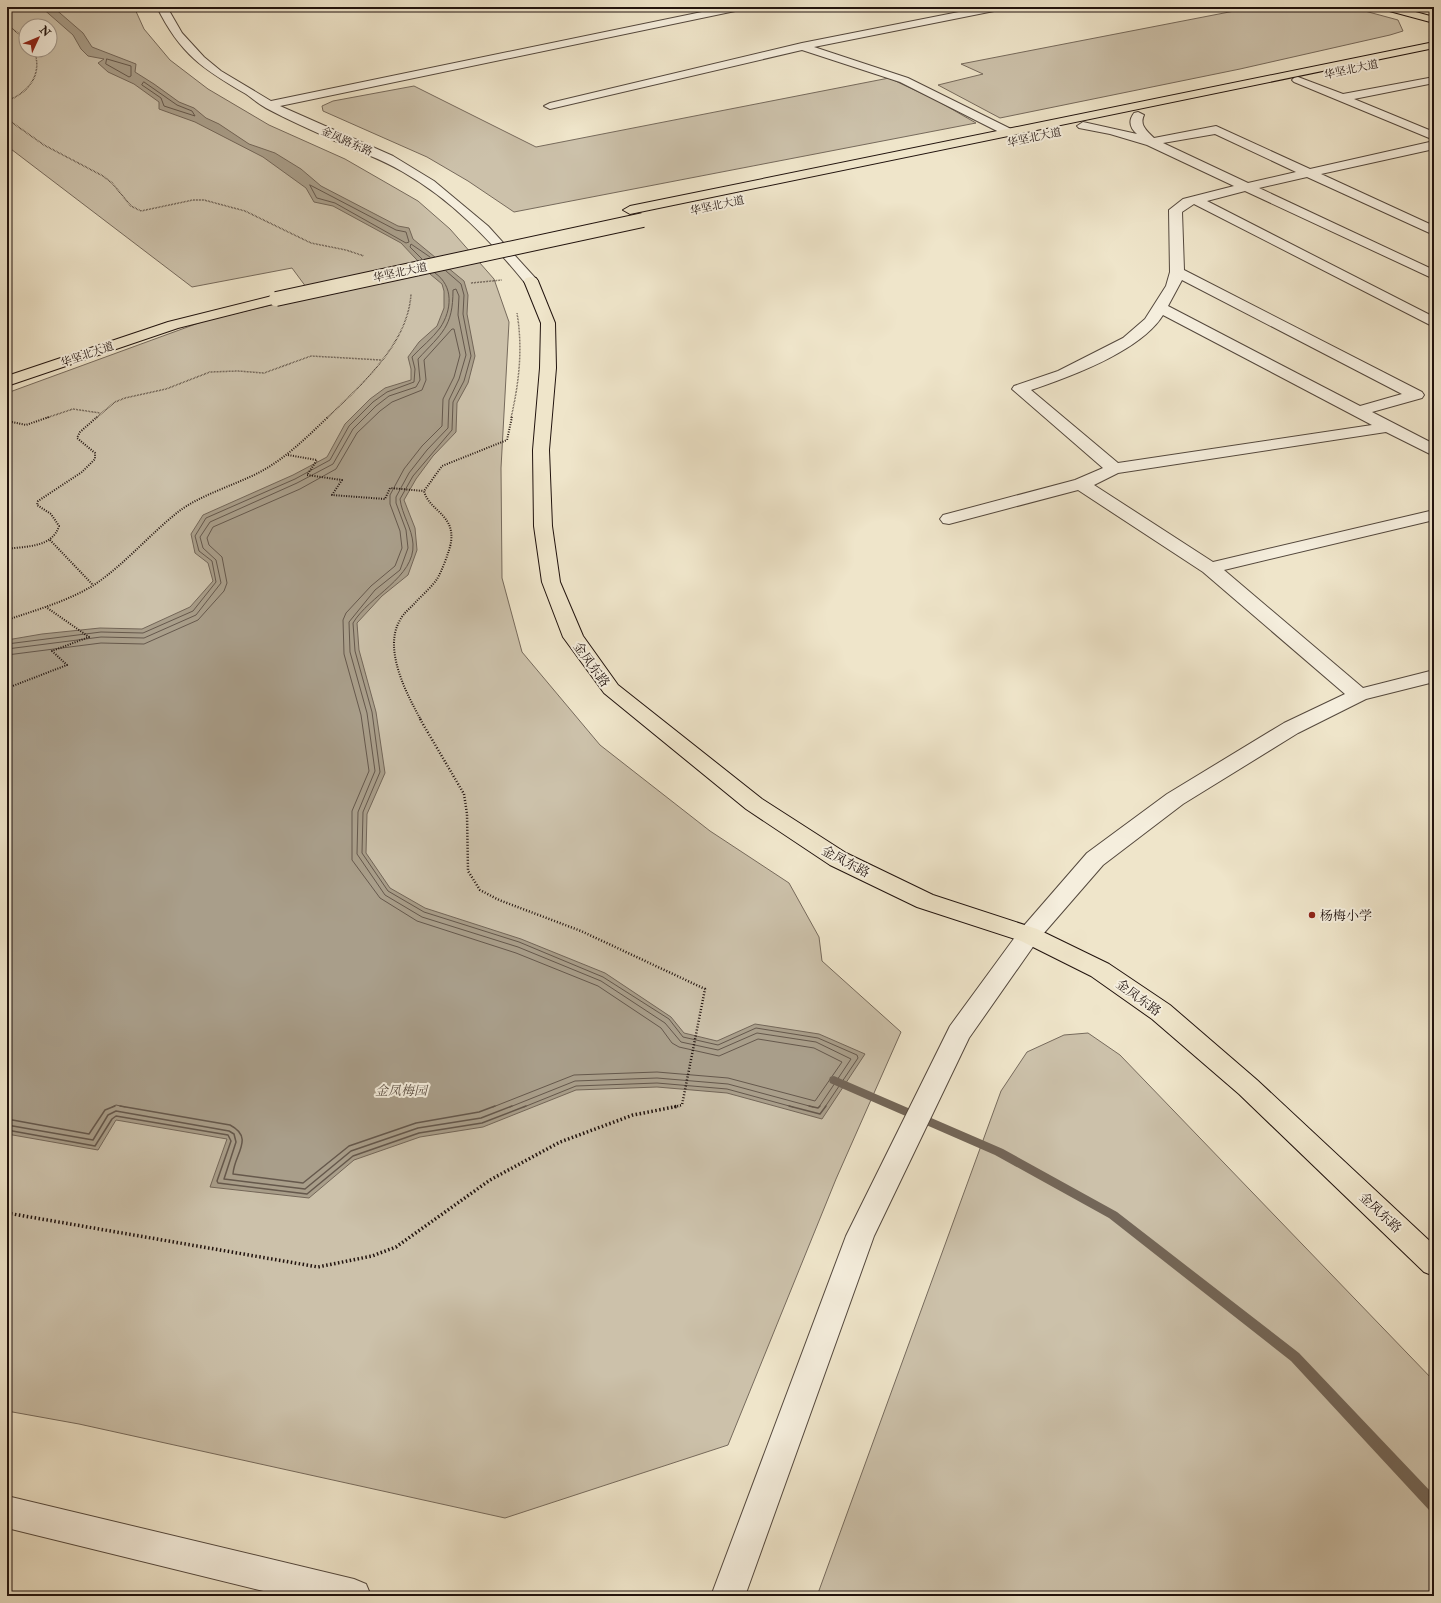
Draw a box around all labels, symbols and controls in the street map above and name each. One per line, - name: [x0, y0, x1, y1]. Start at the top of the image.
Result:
- north arrow: [18, 18, 58, 58]
- text: N: [36, 23, 54, 40]
- street label: 华坚北大道: [1323, 57, 1379, 82]
- street label: 金凤路东路: [319, 124, 375, 159]
- street label: 华坚北大道: [1006, 125, 1062, 150]
- street label: 华坚北大道: [689, 193, 745, 218]
- street label: 华坚北大道: [372, 260, 428, 285]
- street label: 华坚北大道: [59, 339, 115, 370]
- street label: 金凤东路: [569, 639, 613, 690]
- street label: 金凤东路: [819, 843, 872, 881]
- place label: 杨梅小学: [1320, 908, 1372, 924]
- marker: 杨梅小学: [1307, 910, 1317, 920]
- street label: 金凤东路: [1113, 976, 1164, 1020]
- park label: 金凤梅园: [375, 1083, 429, 1099]
- street label: 金凤东路: [1356, 1189, 1405, 1236]

